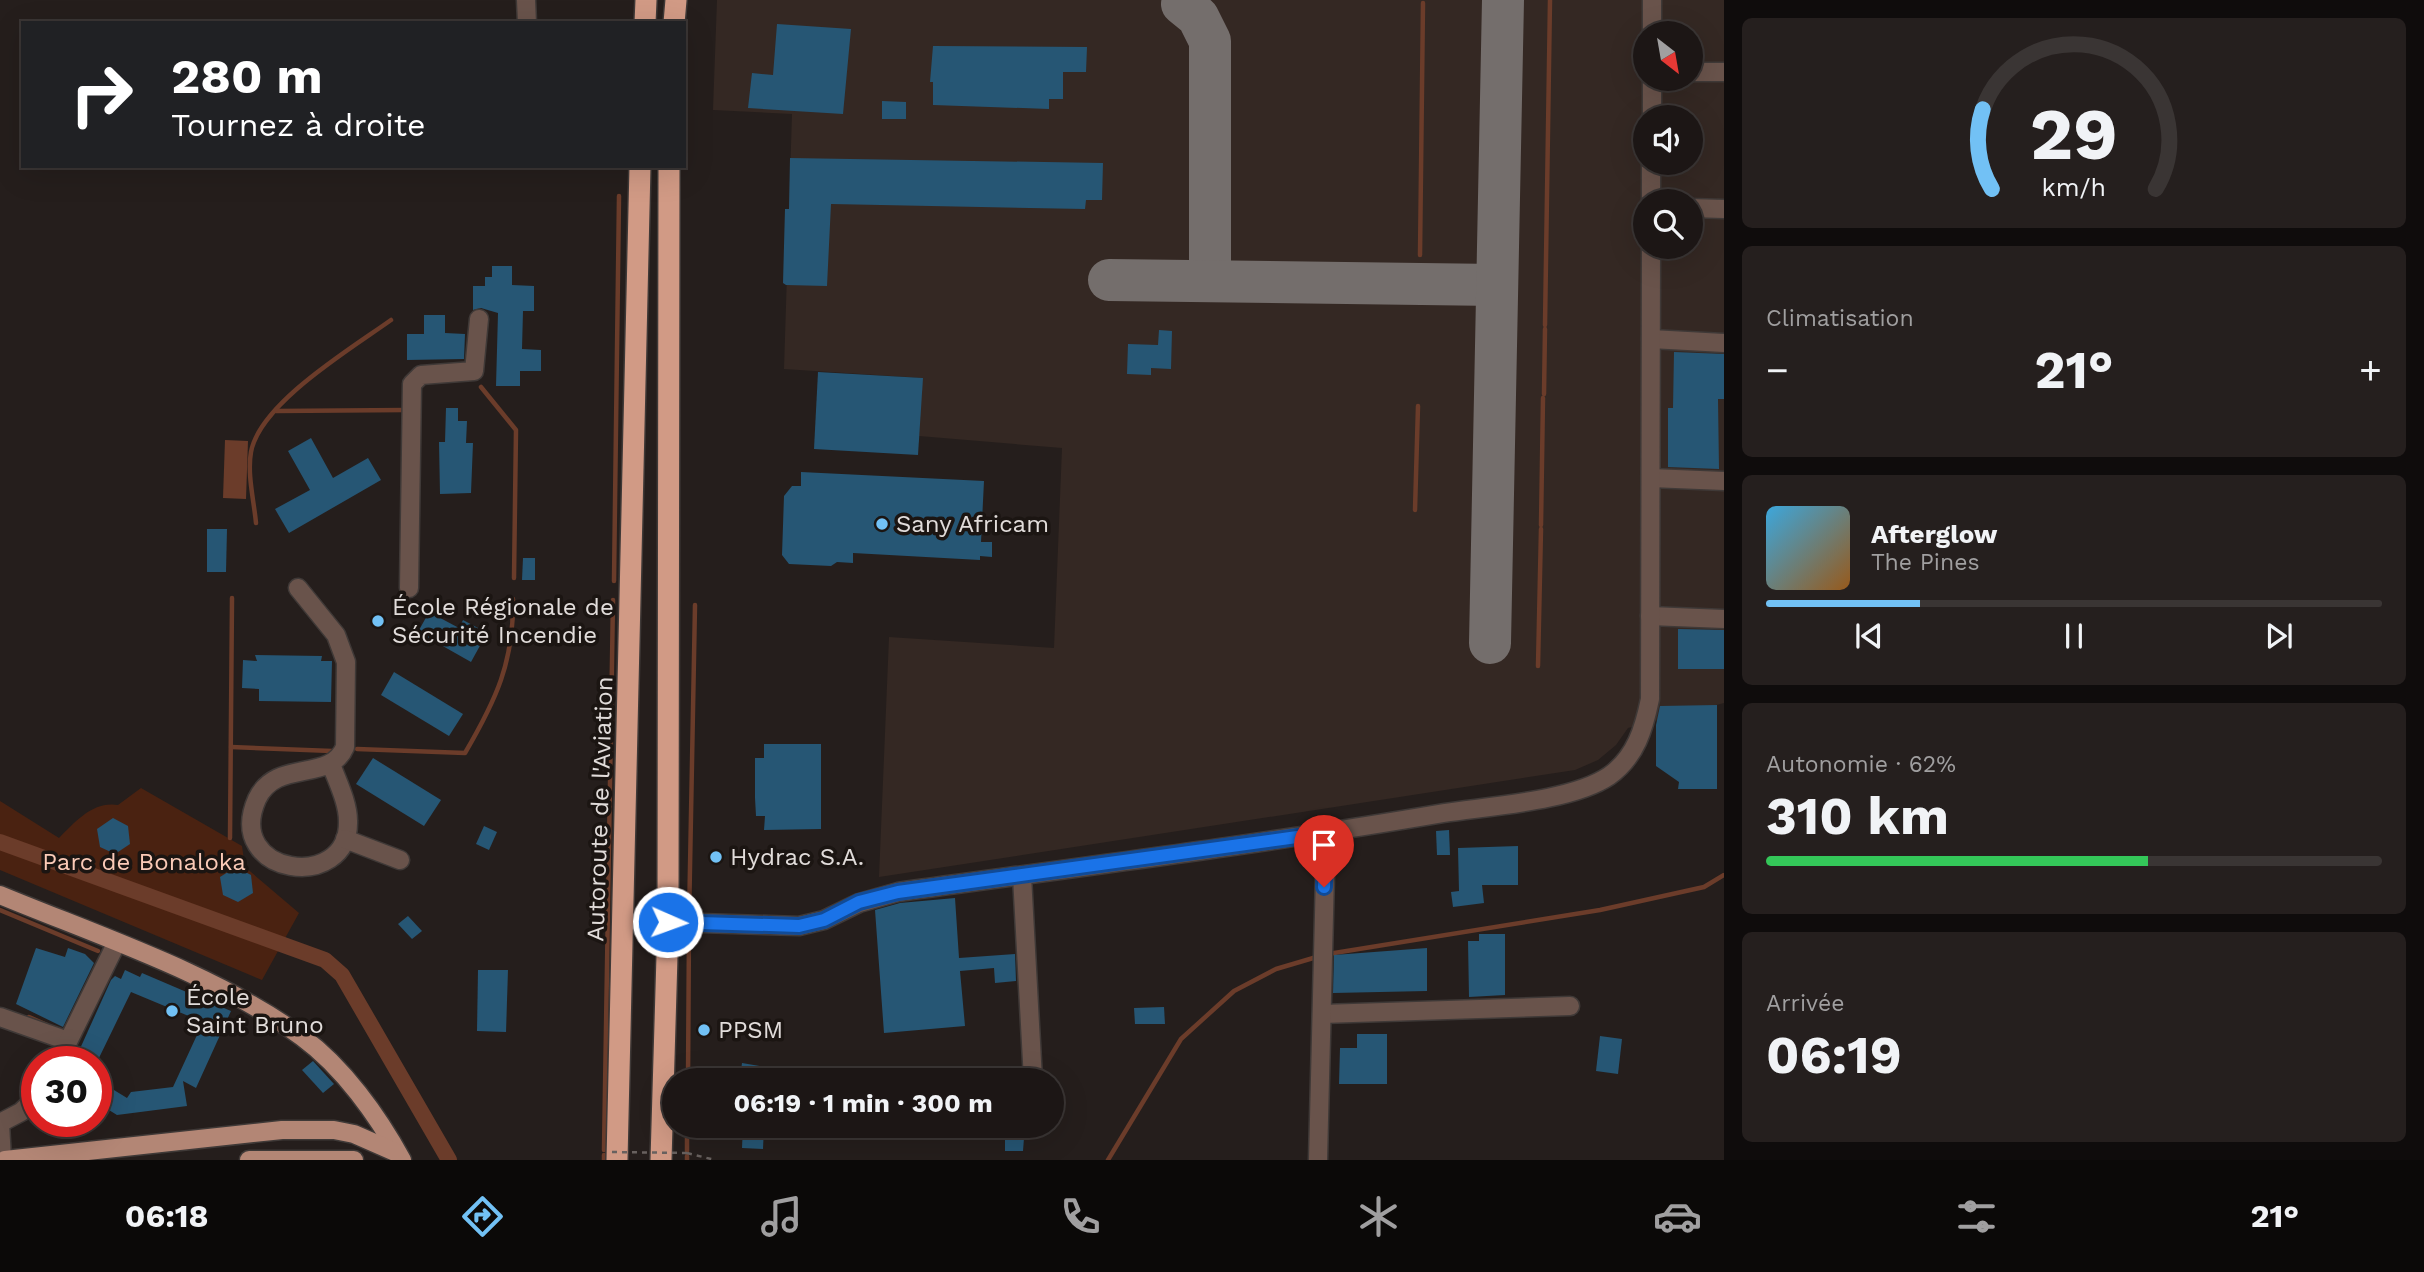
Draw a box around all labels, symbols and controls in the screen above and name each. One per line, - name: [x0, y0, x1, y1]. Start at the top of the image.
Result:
- north arrow: [1633, 21, 1703, 91]
- map controls: [1633, 21, 1703, 259]
- text: 280 m: [171, 47, 323, 105]
- icon: right: [56, 49, 147, 140]
- text: 29: [2030, 92, 2118, 178]
- button: sound: [1633, 105, 1703, 175]
- text: Tournez à droite: [171, 106, 426, 144]
- text: km/h: [2042, 173, 2106, 202]
- button: search: [1633, 189, 1703, 259]
- text: Climatisation: [1766, 305, 1914, 332]
- text: 21°: [2034, 340, 2114, 401]
- text: −: [1766, 348, 1789, 392]
- text: +: [2359, 348, 2382, 392]
- place label: Sany Africam: [896, 510, 1049, 538]
- marker: Sany Africam: [874, 516, 890, 532]
- text: Afterglow: [1871, 519, 1997, 549]
- text: The Pines: [1871, 549, 1980, 576]
- place label: École Régionale de Sécurité Incendie: [392, 593, 614, 649]
- marker: École Régionale de Sécurité Incendie: [370, 613, 386, 629]
- icon: previous: [1850, 617, 1888, 655]
- icon: pause: [2055, 617, 2093, 655]
- icon: next: [2260, 617, 2298, 655]
- street label: Autoroute de l'Aviation: [581, 676, 619, 942]
- text: Autonomie · 62%: [1766, 751, 1956, 778]
- text: 310 km: [1766, 786, 1949, 847]
- pin: [1294, 815, 1354, 887]
- icon: arrive: [1305, 826, 1343, 864]
- place label: Hydrac S.A.: [730, 843, 864, 871]
- park label: Parc de Bonaloka: [42, 848, 246, 876]
- marker: Hydrac S.A.: [708, 849, 724, 865]
- position arrow: [631, 885, 705, 959]
- place label: École Saint Bruno: [186, 983, 324, 1039]
- text: Arrivée: [1766, 990, 1845, 1017]
- marker: École Saint Bruno: [164, 1003, 180, 1019]
- place label: PPSM: [718, 1016, 783, 1044]
- marker: PPSM: [696, 1022, 712, 1038]
- text: 06:19: [1766, 1025, 1902, 1086]
- speed limit sign: 30: [21, 1046, 112, 1137]
- text: 06:19 · 1 min · 300 m: [733, 1088, 993, 1118]
- icon: directions: [458, 1192, 507, 1241]
- icon: music: [757, 1192, 806, 1241]
- icon: phone: [1056, 1192, 1105, 1241]
- icon: climate: [1354, 1192, 1403, 1241]
- icon: car: [1653, 1192, 1702, 1241]
- icon: filters: [1952, 1192, 2001, 1241]
- text: 06:18: [125, 1197, 209, 1235]
- text: 21°: [2250, 1197, 2299, 1235]

